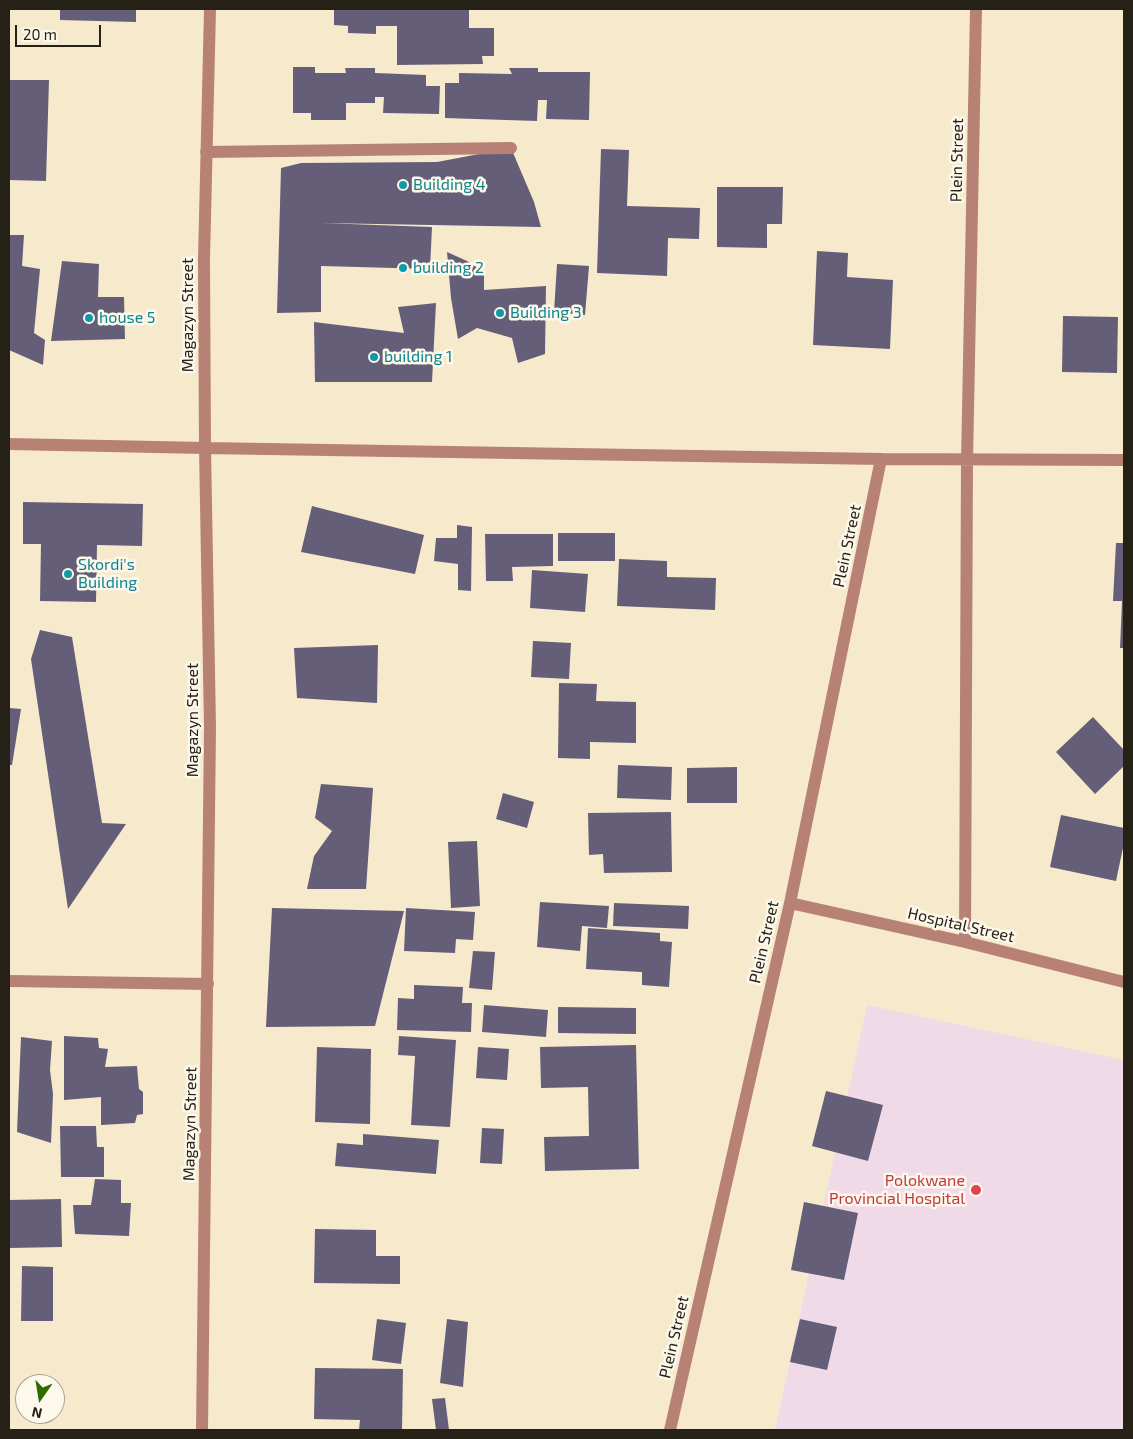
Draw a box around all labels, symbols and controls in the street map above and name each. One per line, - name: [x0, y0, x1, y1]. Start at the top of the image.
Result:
- scale bar: [18, 15, 104, 47]
- text: 20 m: [23, 25, 57, 43]
- street label: Plein Street: [947, 118, 967, 202]
- place label: Building 4: [413, 175, 486, 195]
- marker: Building 4: [397, 179, 409, 191]
- street label: Magazyn Street: [178, 258, 198, 372]
- place label: building 2: [413, 258, 484, 278]
- marker: building 2: [397, 262, 409, 274]
- place label: Building 3: [510, 303, 582, 323]
- marker: Building 3: [494, 307, 506, 319]
- place label: house 5: [99, 308, 155, 328]
- marker: house 5: [83, 312, 95, 324]
- place label: building 1: [384, 347, 452, 367]
- marker: building 1: [368, 351, 380, 363]
- street label: Plein Street: [829, 503, 865, 589]
- place label: Skordi's Building: [78, 555, 137, 593]
- marker: Skordi's Building: [62, 568, 74, 580]
- street label: Magazyn Street: [183, 663, 203, 777]
- street label: Plein Street: [745, 899, 783, 985]
- street label: Hospital Street: [906, 903, 1016, 947]
- street label: Magazyn Street: [179, 1067, 201, 1181]
- place label: Polokwane Provincial Hospital: [829, 1171, 965, 1209]
- marker: Polokwane Provincial Hospital: [969, 1183, 983, 1197]
- street label: Plein Street: [655, 1294, 693, 1380]
- north arrow: [15, 1374, 65, 1424]
- text: N: [30, 1404, 44, 1423]

